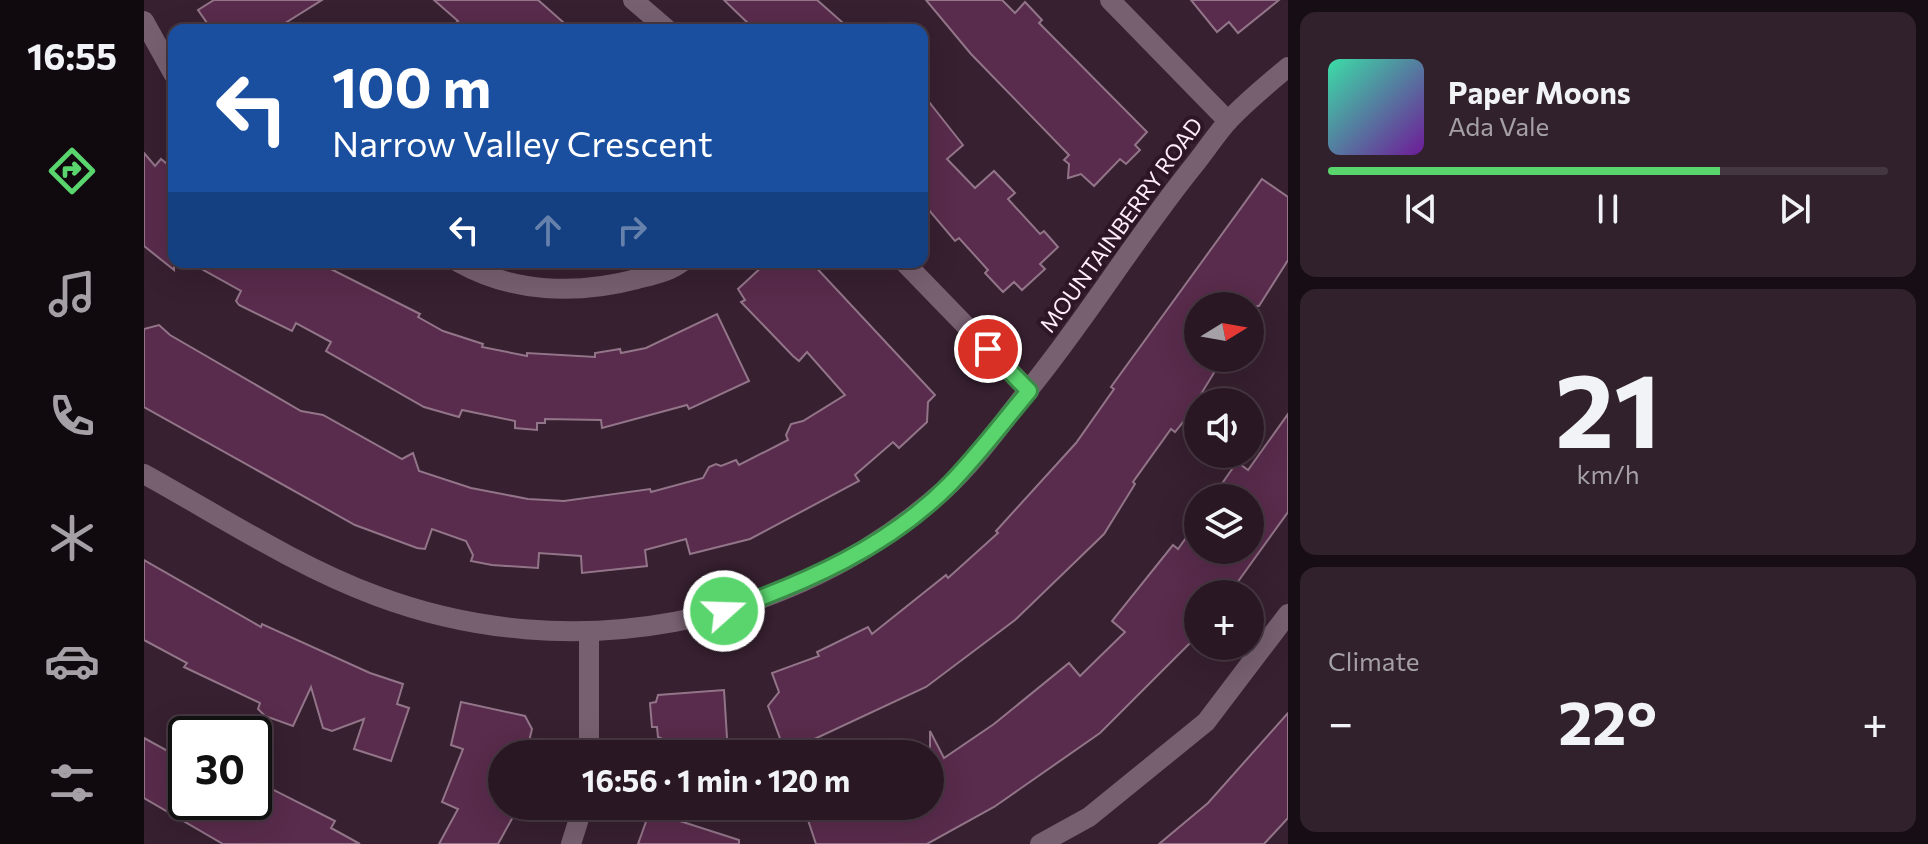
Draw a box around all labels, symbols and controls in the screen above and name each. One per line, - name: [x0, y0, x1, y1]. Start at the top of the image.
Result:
- text: 16:55: [27, 33, 117, 77]
- text: 100 m: [332, 51, 491, 120]
- icon: left: [200, 56, 304, 160]
- text: Paper Moons: [1448, 73, 1631, 110]
- text: Ada Vale: [1448, 110, 1549, 141]
- street label: MOUNTAINBERRY ROAD: [1033, 112, 1208, 337]
- text: Narrow Valley Crescent: [332, 120, 713, 164]
- icon: directions: [44, 143, 100, 199]
- icon: previous: [1399, 187, 1443, 231]
- icon: pause: [1586, 187, 1630, 231]
- icon: next: [1773, 187, 1817, 231]
- icon: left: [442, 208, 486, 252]
- icon: ahead: [526, 208, 570, 252]
- icon: right: [610, 208, 654, 252]
- icon: music: [44, 266, 100, 322]
- north arrow: [1184, 292, 1264, 372]
- map controls: [1184, 292, 1264, 660]
- pin: [954, 315, 1022, 383]
- icon: arrive: [966, 327, 1010, 371]
- text: 21: [1555, 342, 1661, 469]
- icon: phone: [44, 388, 100, 444]
- button: sound: [1184, 388, 1264, 468]
- text: km/h: [1576, 458, 1640, 489]
- button: layers: [1184, 484, 1264, 564]
- icon: climate: [44, 510, 100, 566]
- position arrow: [682, 569, 766, 653]
- button: +: [1184, 580, 1264, 660]
- icon: car: [44, 633, 100, 689]
- text: Climate: [1328, 645, 1420, 676]
- text: 22°: [1558, 684, 1657, 757]
- text: −: [1328, 694, 1353, 748]
- text: +: [1862, 694, 1888, 748]
- speed limit sign: 30: [168, 716, 272, 820]
- icon: filters: [44, 755, 100, 811]
- text: 16:56 · 1 min · 120 m: [582, 761, 850, 798]

